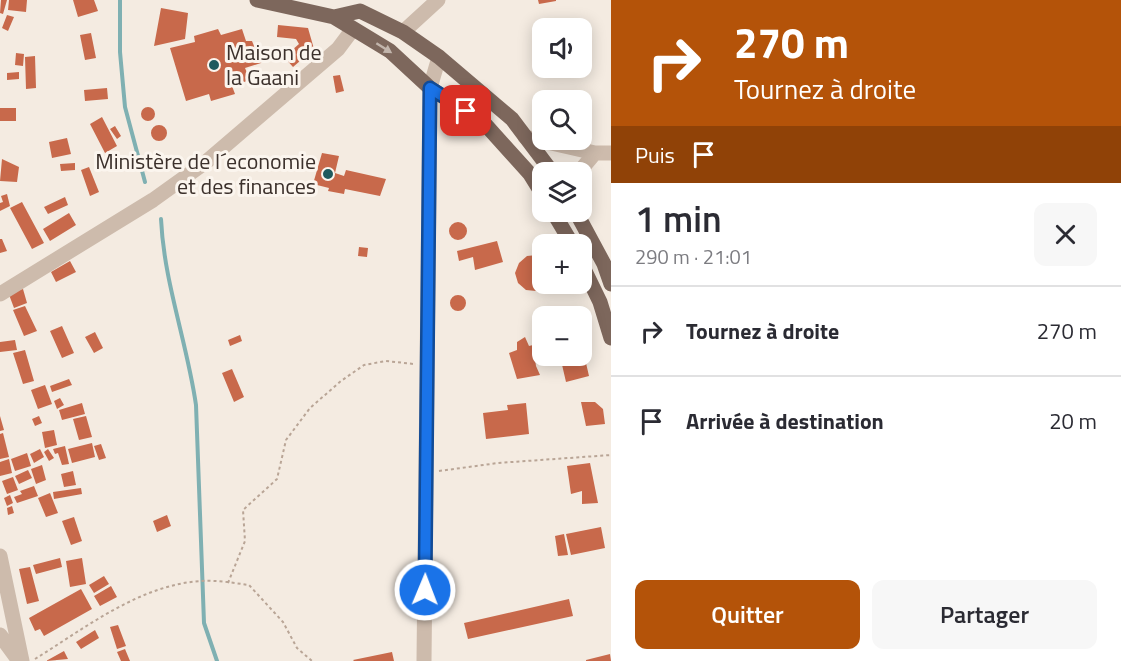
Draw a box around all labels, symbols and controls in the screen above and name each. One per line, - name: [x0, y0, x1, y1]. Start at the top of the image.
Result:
- text: 270 m: [734, 10, 849, 74]
- map controls: [532, 18, 592, 366]
- button: sound: [532, 18, 592, 78]
- icon: right: [635, 24, 713, 102]
- place label: Maison de la Gaani: [226, 35, 322, 94]
- one-way arrow: [376, 42, 392, 53]
- marker: Maison de la Gaani: [207, 58, 221, 72]
- text: Tournez à droite: [734, 68, 916, 109]
- pin: [440, 85, 491, 136]
- button: search: [532, 90, 592, 150]
- icon: arrive: [449, 94, 482, 127]
- text: Puis: [635, 138, 675, 172]
- icon: arrive: [687, 138, 720, 171]
- place label: Ministère de l´economie et des finances: [95, 144, 316, 203]
- button: layers: [532, 162, 592, 222]
- marker: Ministère de l´economie et des finances: [321, 167, 335, 181]
- text: 1 min: [635, 191, 722, 246]
- button: close: [1034, 203, 1097, 266]
- button: +: [532, 234, 592, 294]
- text: 290 m · 21:01: [635, 241, 752, 272]
- button: −: [532, 306, 592, 366]
- text: Tournez à droite: [686, 314, 839, 348]
- text: 270 m: [1037, 314, 1097, 348]
- icon: right: [635, 315, 668, 348]
- text: Arrivée à destination: [686, 404, 884, 438]
- text: 20 m: [1049, 404, 1097, 438]
- icon: arrive: [635, 405, 668, 438]
- position arrow: [393, 558, 457, 622]
- button: Quitter: [635, 580, 860, 649]
- button: Partager: [872, 580, 1097, 649]

